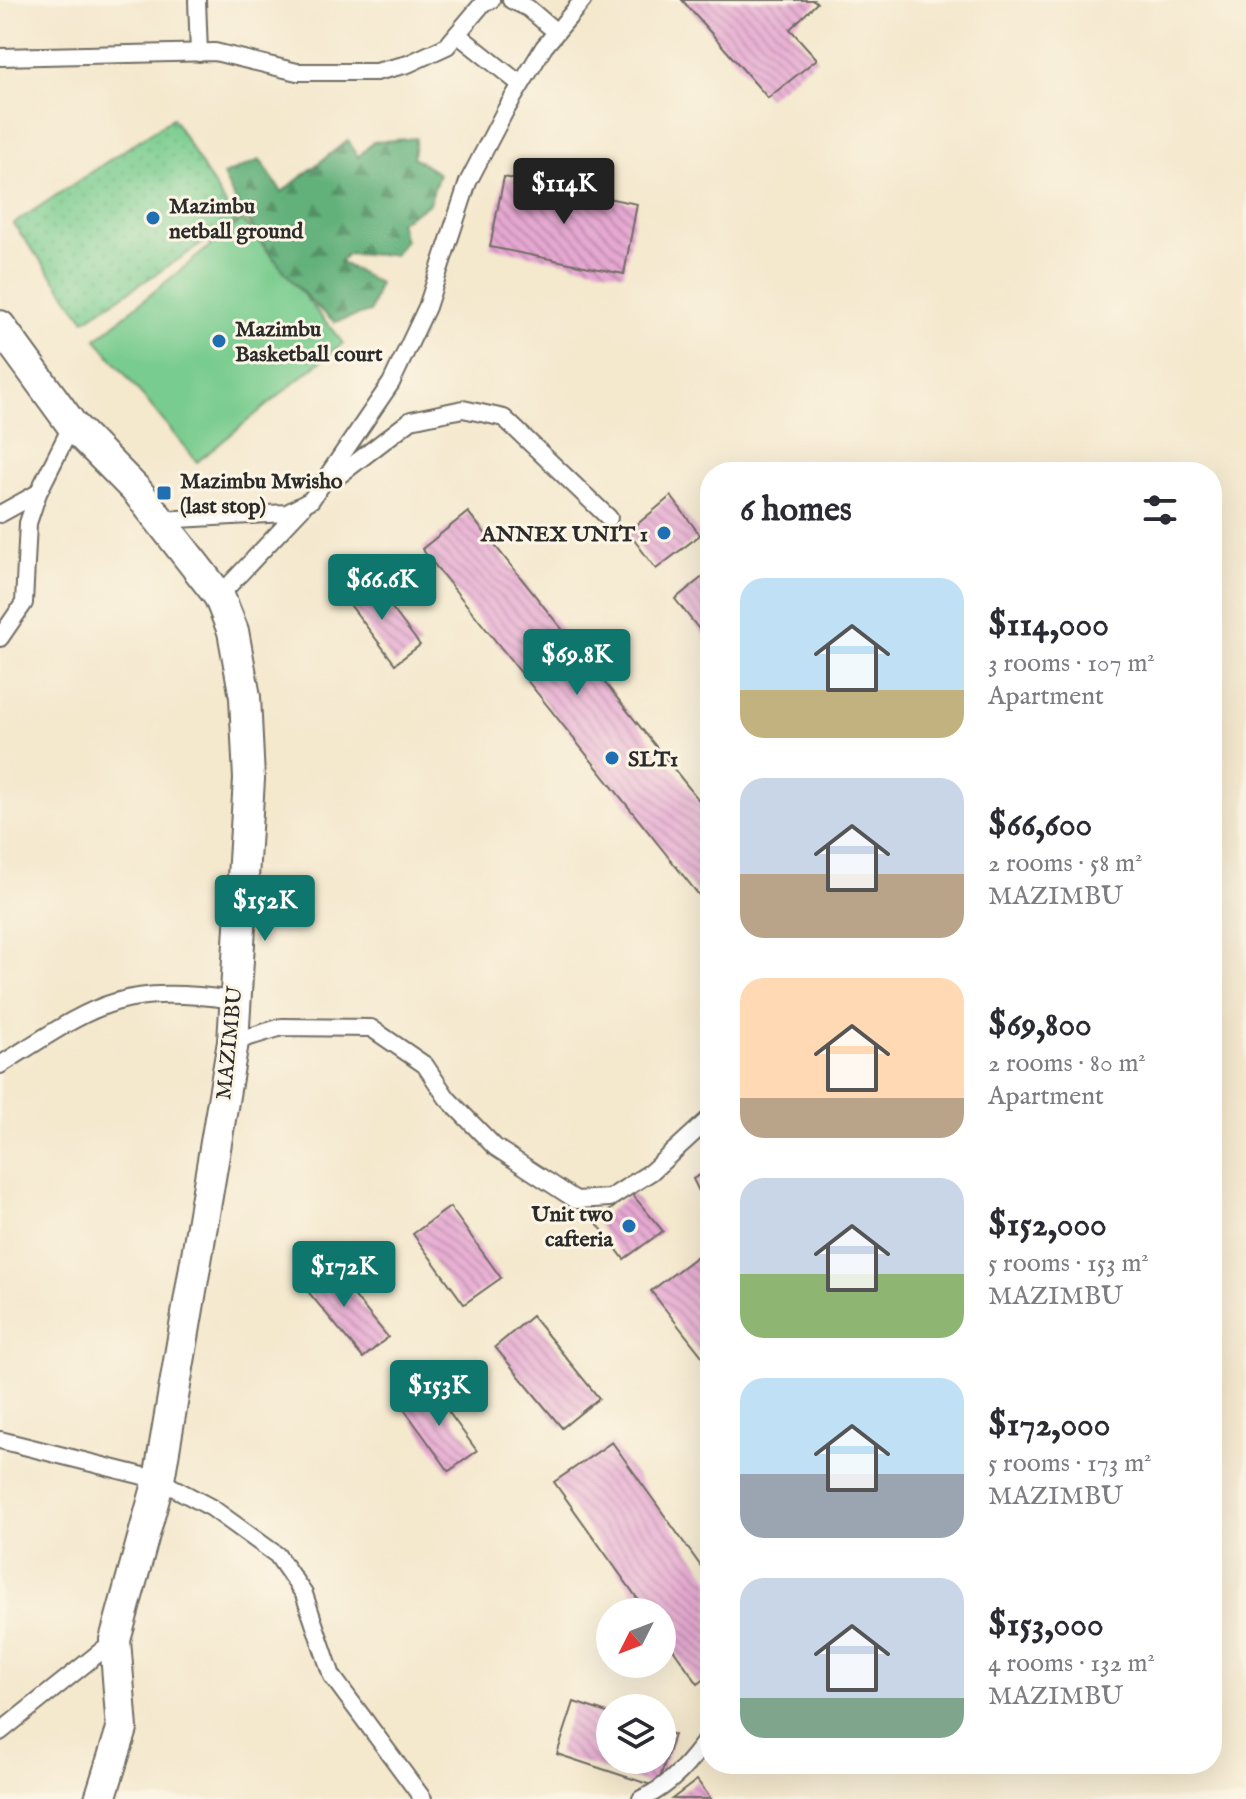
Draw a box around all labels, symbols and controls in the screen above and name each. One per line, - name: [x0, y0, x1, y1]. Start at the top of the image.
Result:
- pin: $114K: [508, 158, 620, 226]
- text: $114K: [531, 167, 597, 200]
- place label: Mazimbu netball ground: [169, 193, 304, 246]
- marker: Mazimbu netball ground: [144, 209, 162, 227]
- place label: Mazimbu Basketball court: [235, 316, 383, 369]
- marker: Mazimbu Basketball court: [210, 332, 228, 350]
- place label: Mazimbu Mwisho (last stop): [180, 468, 343, 521]
- marker: Mazimbu Mwisho (last stop): [155, 484, 173, 502]
- icon: filters: [1138, 488, 1182, 532]
- text: 6 homes: [740, 489, 852, 532]
- place label: ANNEX UNIT 1: [480, 521, 648, 549]
- marker: ANNEX UNIT 1: [655, 524, 673, 542]
- pin: $66.6K: [317, 554, 447, 622]
- text: $66.6K: [346, 563, 418, 596]
- text: $114,000: [988, 604, 1109, 647]
- icon: home: [804, 610, 900, 706]
- pin: $69.8K: [512, 629, 642, 697]
- text: $69.8K: [541, 638, 613, 671]
- text: 3 rooms · 107 m²: [988, 647, 1155, 680]
- text: Apartment: [988, 680, 1104, 713]
- place label: SLT1: [628, 746, 678, 774]
- marker: SLT1: [603, 749, 621, 767]
- text: $66,600: [988, 804, 1092, 847]
- icon: home: [804, 810, 900, 906]
- text: 2 rooms · 58 m²: [988, 847, 1142, 880]
- pin: $152K: [209, 875, 321, 943]
- text: MAZIMBU: [988, 880, 1123, 913]
- text: $152K: [233, 884, 297, 917]
- street label: MAZIMBU: [210, 985, 250, 1101]
- text: $69,800: [988, 1004, 1092, 1047]
- icon: home: [804, 1010, 900, 1106]
- text: 2 rooms · 80 m²: [988, 1047, 1146, 1080]
- text: Apartment: [988, 1080, 1104, 1113]
- place label: Unit two cafteria: [530, 1201, 613, 1254]
- text: $152,000: [988, 1204, 1107, 1247]
- icon: home: [804, 1210, 900, 1306]
- marker: Unit two cafteria: [620, 1217, 638, 1235]
- pin: $172K: [288, 1241, 400, 1309]
- text: 5 rooms · 153 m²: [988, 1247, 1149, 1280]
- text: $172K: [310, 1250, 378, 1283]
- text: MAZIMBU: [988, 1280, 1123, 1313]
- pin: $153K: [383, 1360, 495, 1428]
- text: $153K: [408, 1369, 470, 1402]
- text: $172,000: [988, 1404, 1111, 1447]
- icon: home: [804, 1410, 900, 1506]
- text: 5 rooms · 173 m²: [988, 1447, 1152, 1480]
- text: MAZIMBU: [988, 1480, 1123, 1513]
- north arrow: [596, 1598, 676, 1678]
- map controls: [596, 1598, 676, 1774]
- text: $153,000: [988, 1604, 1104, 1647]
- icon: home: [804, 1610, 900, 1706]
- text: 4 rooms · 132 m²: [988, 1647, 1155, 1680]
- text: MAZIMBU: [988, 1680, 1123, 1713]
- button: layers: [596, 1694, 676, 1774]

